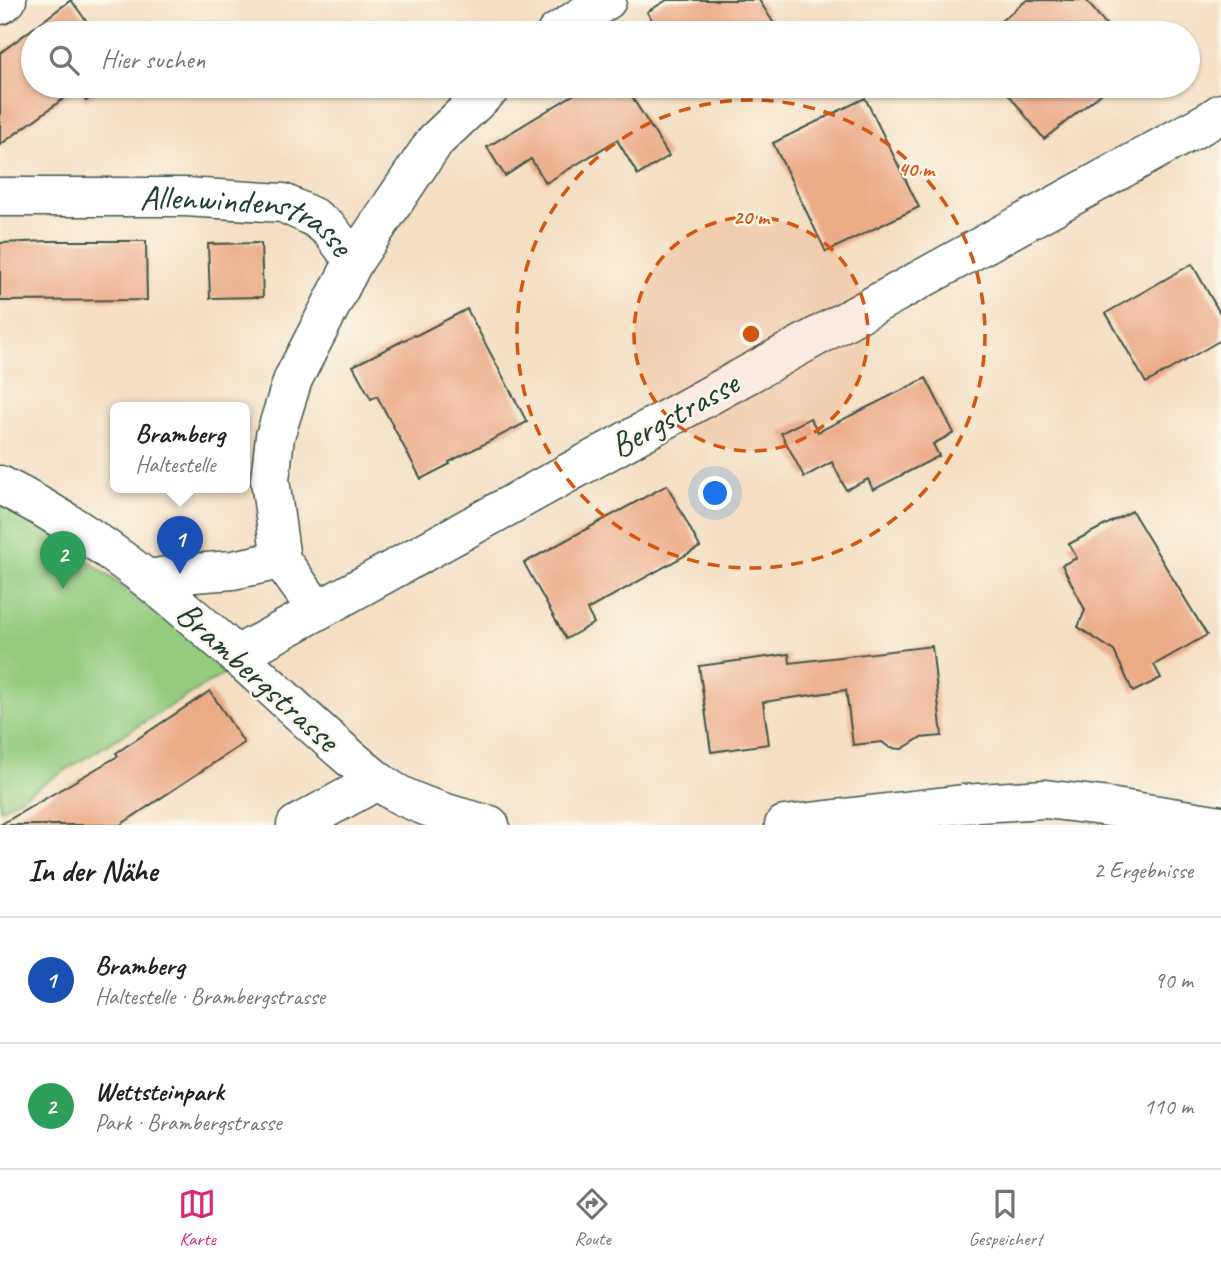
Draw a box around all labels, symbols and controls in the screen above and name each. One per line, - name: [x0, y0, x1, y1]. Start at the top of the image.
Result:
- search box: [21, 21, 1200, 98]
- icon: search: [45, 41, 83, 79]
- text: Hier suchen: [101, 43, 205, 76]
- text: 40 m: [898, 156, 936, 182]
- street label: Allenwindenstrasse: [140, 175, 365, 267]
- text: 20 m: [733, 204, 771, 230]
- centre of rings: [739, 322, 763, 346]
- street label: Bergstrasse: [602, 360, 749, 468]
- popup: [110, 402, 250, 493]
- text: Bramberg: [135, 417, 225, 450]
- text: Haltestelle: [135, 450, 215, 479]
- your location: [698, 476, 732, 510]
- pin: 1: [157, 516, 203, 574]
- pin: 2: [40, 531, 86, 589]
- street label: Brambergstrasse: [167, 591, 351, 763]
- text: In der Nähe: [28, 852, 157, 890]
- text: 2 Ergebnisse: [1093, 856, 1193, 885]
- text: Bramberg: [95, 949, 184, 982]
- text: 1: [46, 966, 56, 995]
- text: 90 m: [1154, 966, 1193, 995]
- text: Haltestelle · Brambergstrasse: [95, 982, 325, 1011]
- text: Wettsteinpark: [95, 1075, 224, 1108]
- text: 2: [46, 1092, 56, 1121]
- text: 110 m: [1144, 1092, 1193, 1121]
- text: Park · Brambergstrasse: [95, 1108, 281, 1137]
- tab: Karte: [178, 1185, 216, 1251]
- tab: Route: [573, 1185, 611, 1251]
- tab: Gespeichert: [968, 1185, 1042, 1251]

